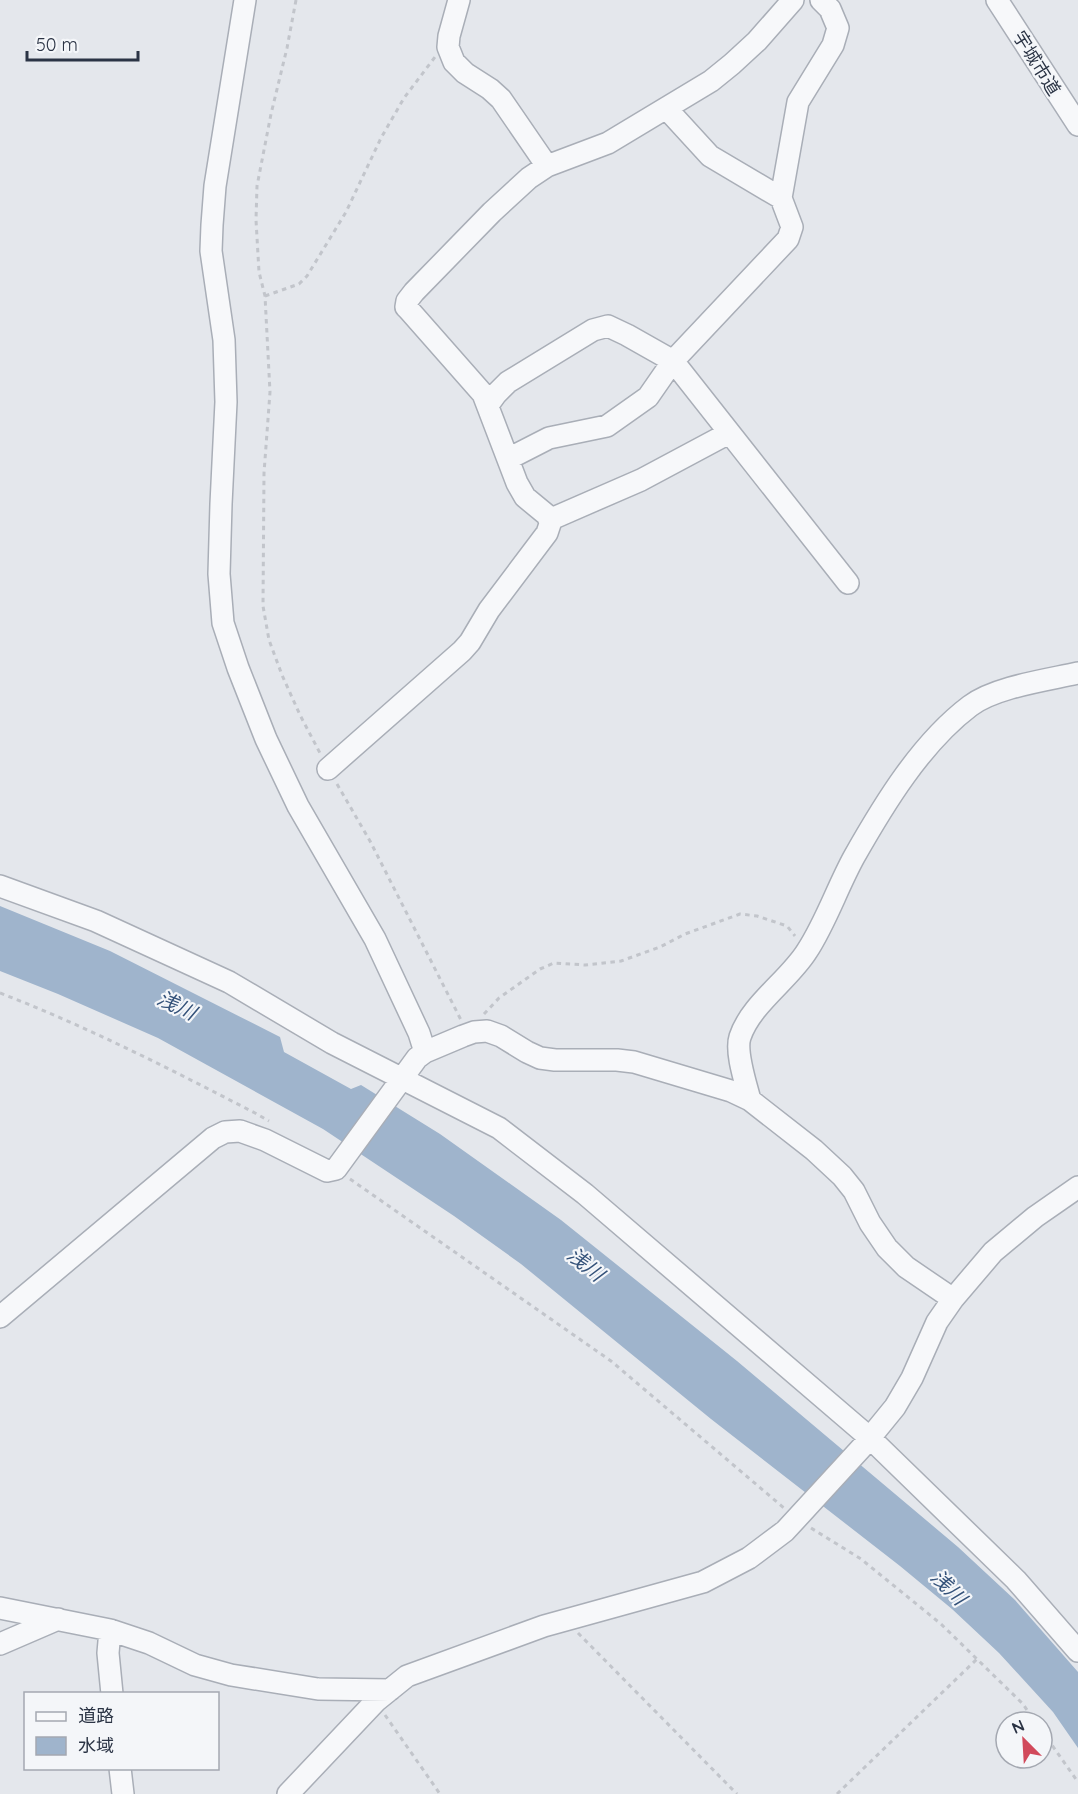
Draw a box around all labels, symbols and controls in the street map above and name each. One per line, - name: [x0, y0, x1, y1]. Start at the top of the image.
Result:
- scale bar: [27, 24, 138, 62]
- street label: 宇城市道: [1008, 26, 1066, 100]
- text: 50 m: [36, 33, 78, 56]
- water label: 浅川: [154, 985, 202, 1026]
- water label: 浅川: [563, 1242, 611, 1288]
- water label: 浅川: [926, 1564, 973, 1611]
- legend: [24, 1692, 219, 1770]
- text: 道路: [78, 1704, 114, 1727]
- north arrow: [994, 1710, 1054, 1770]
- text: N: [1008, 1715, 1027, 1738]
- text: 水域: [78, 1734, 114, 1757]

